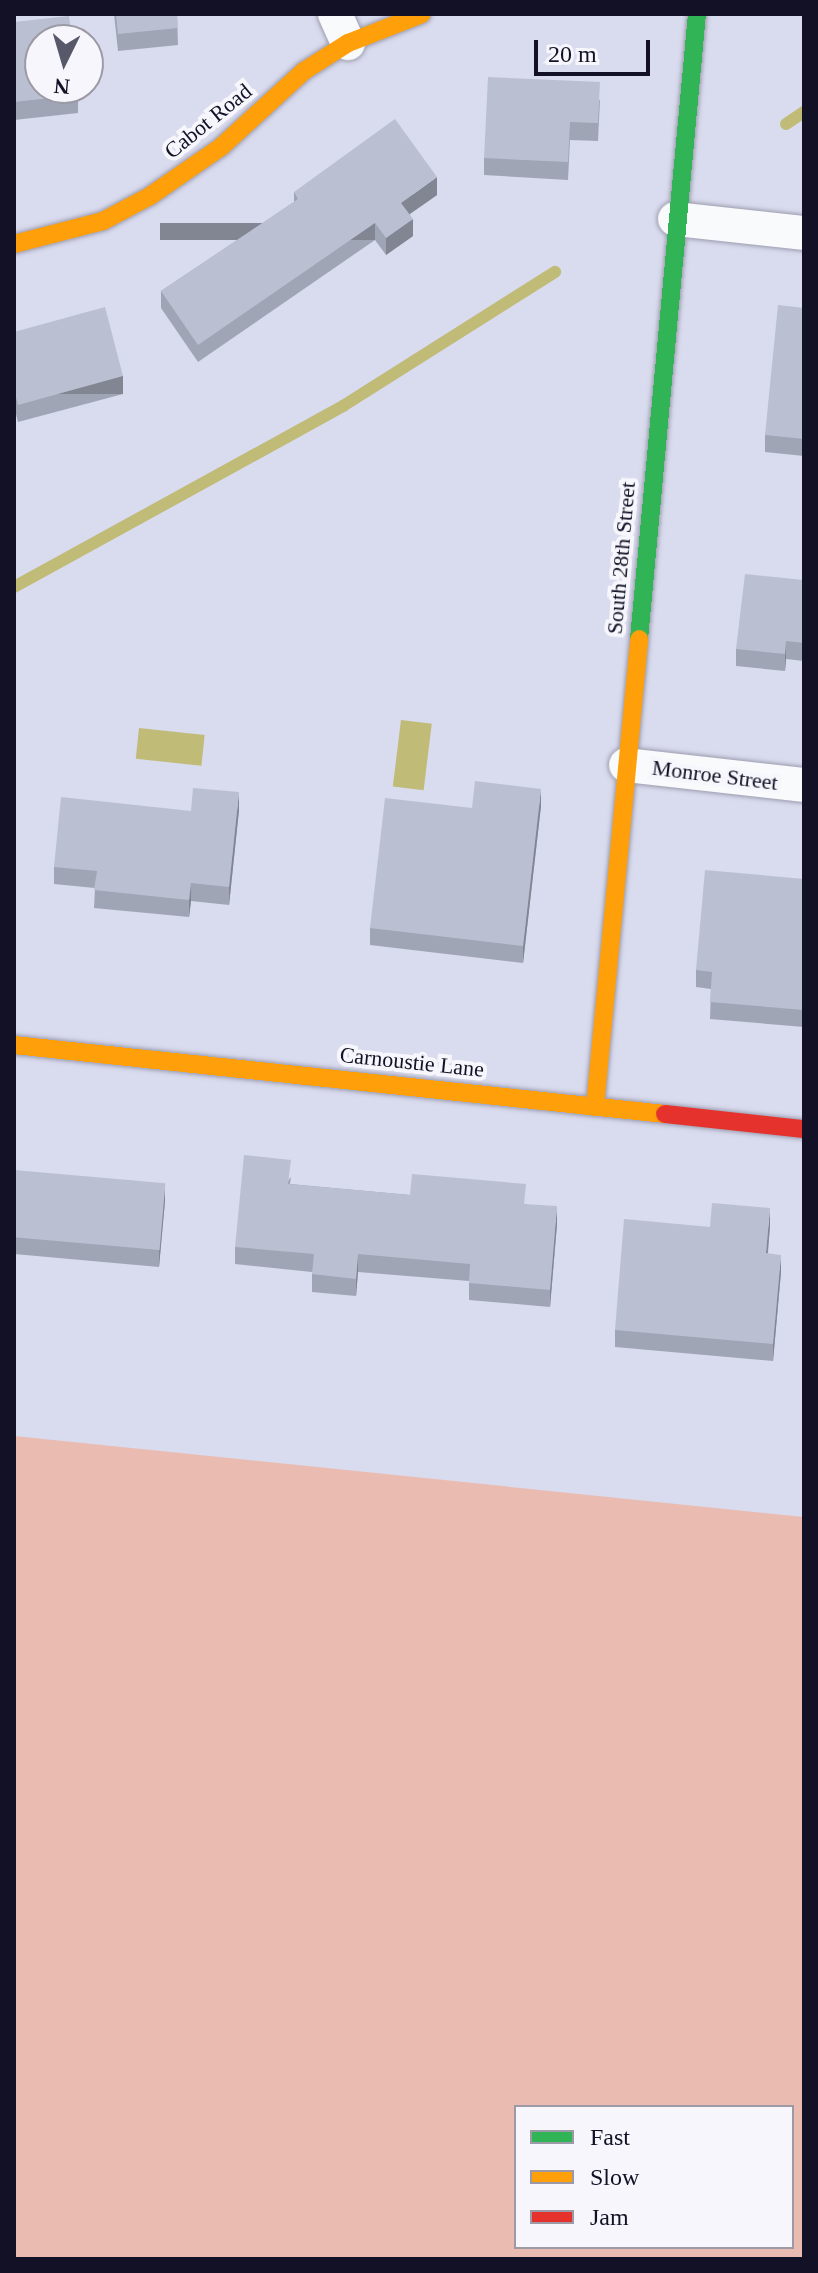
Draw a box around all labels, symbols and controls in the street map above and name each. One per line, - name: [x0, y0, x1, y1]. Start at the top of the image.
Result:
- north arrow: [24, 24, 104, 104]
- scale bar: [538, 24, 654, 74]
- text: 20 m: [548, 41, 597, 67]
- text: N: [53, 73, 71, 100]
- street label: Cabot Road: [159, 78, 257, 164]
- street label: South 28th Street: [601, 481, 641, 635]
- street label: Monroe Street: [651, 754, 779, 796]
- street label: Carnoustie Lane: [339, 1041, 485, 1083]
- legend: [514, 2105, 794, 2249]
- text: Fast: [590, 2124, 630, 2150]
- text: Slow: [590, 2164, 639, 2190]
- text: Jam: [590, 2204, 629, 2230]

